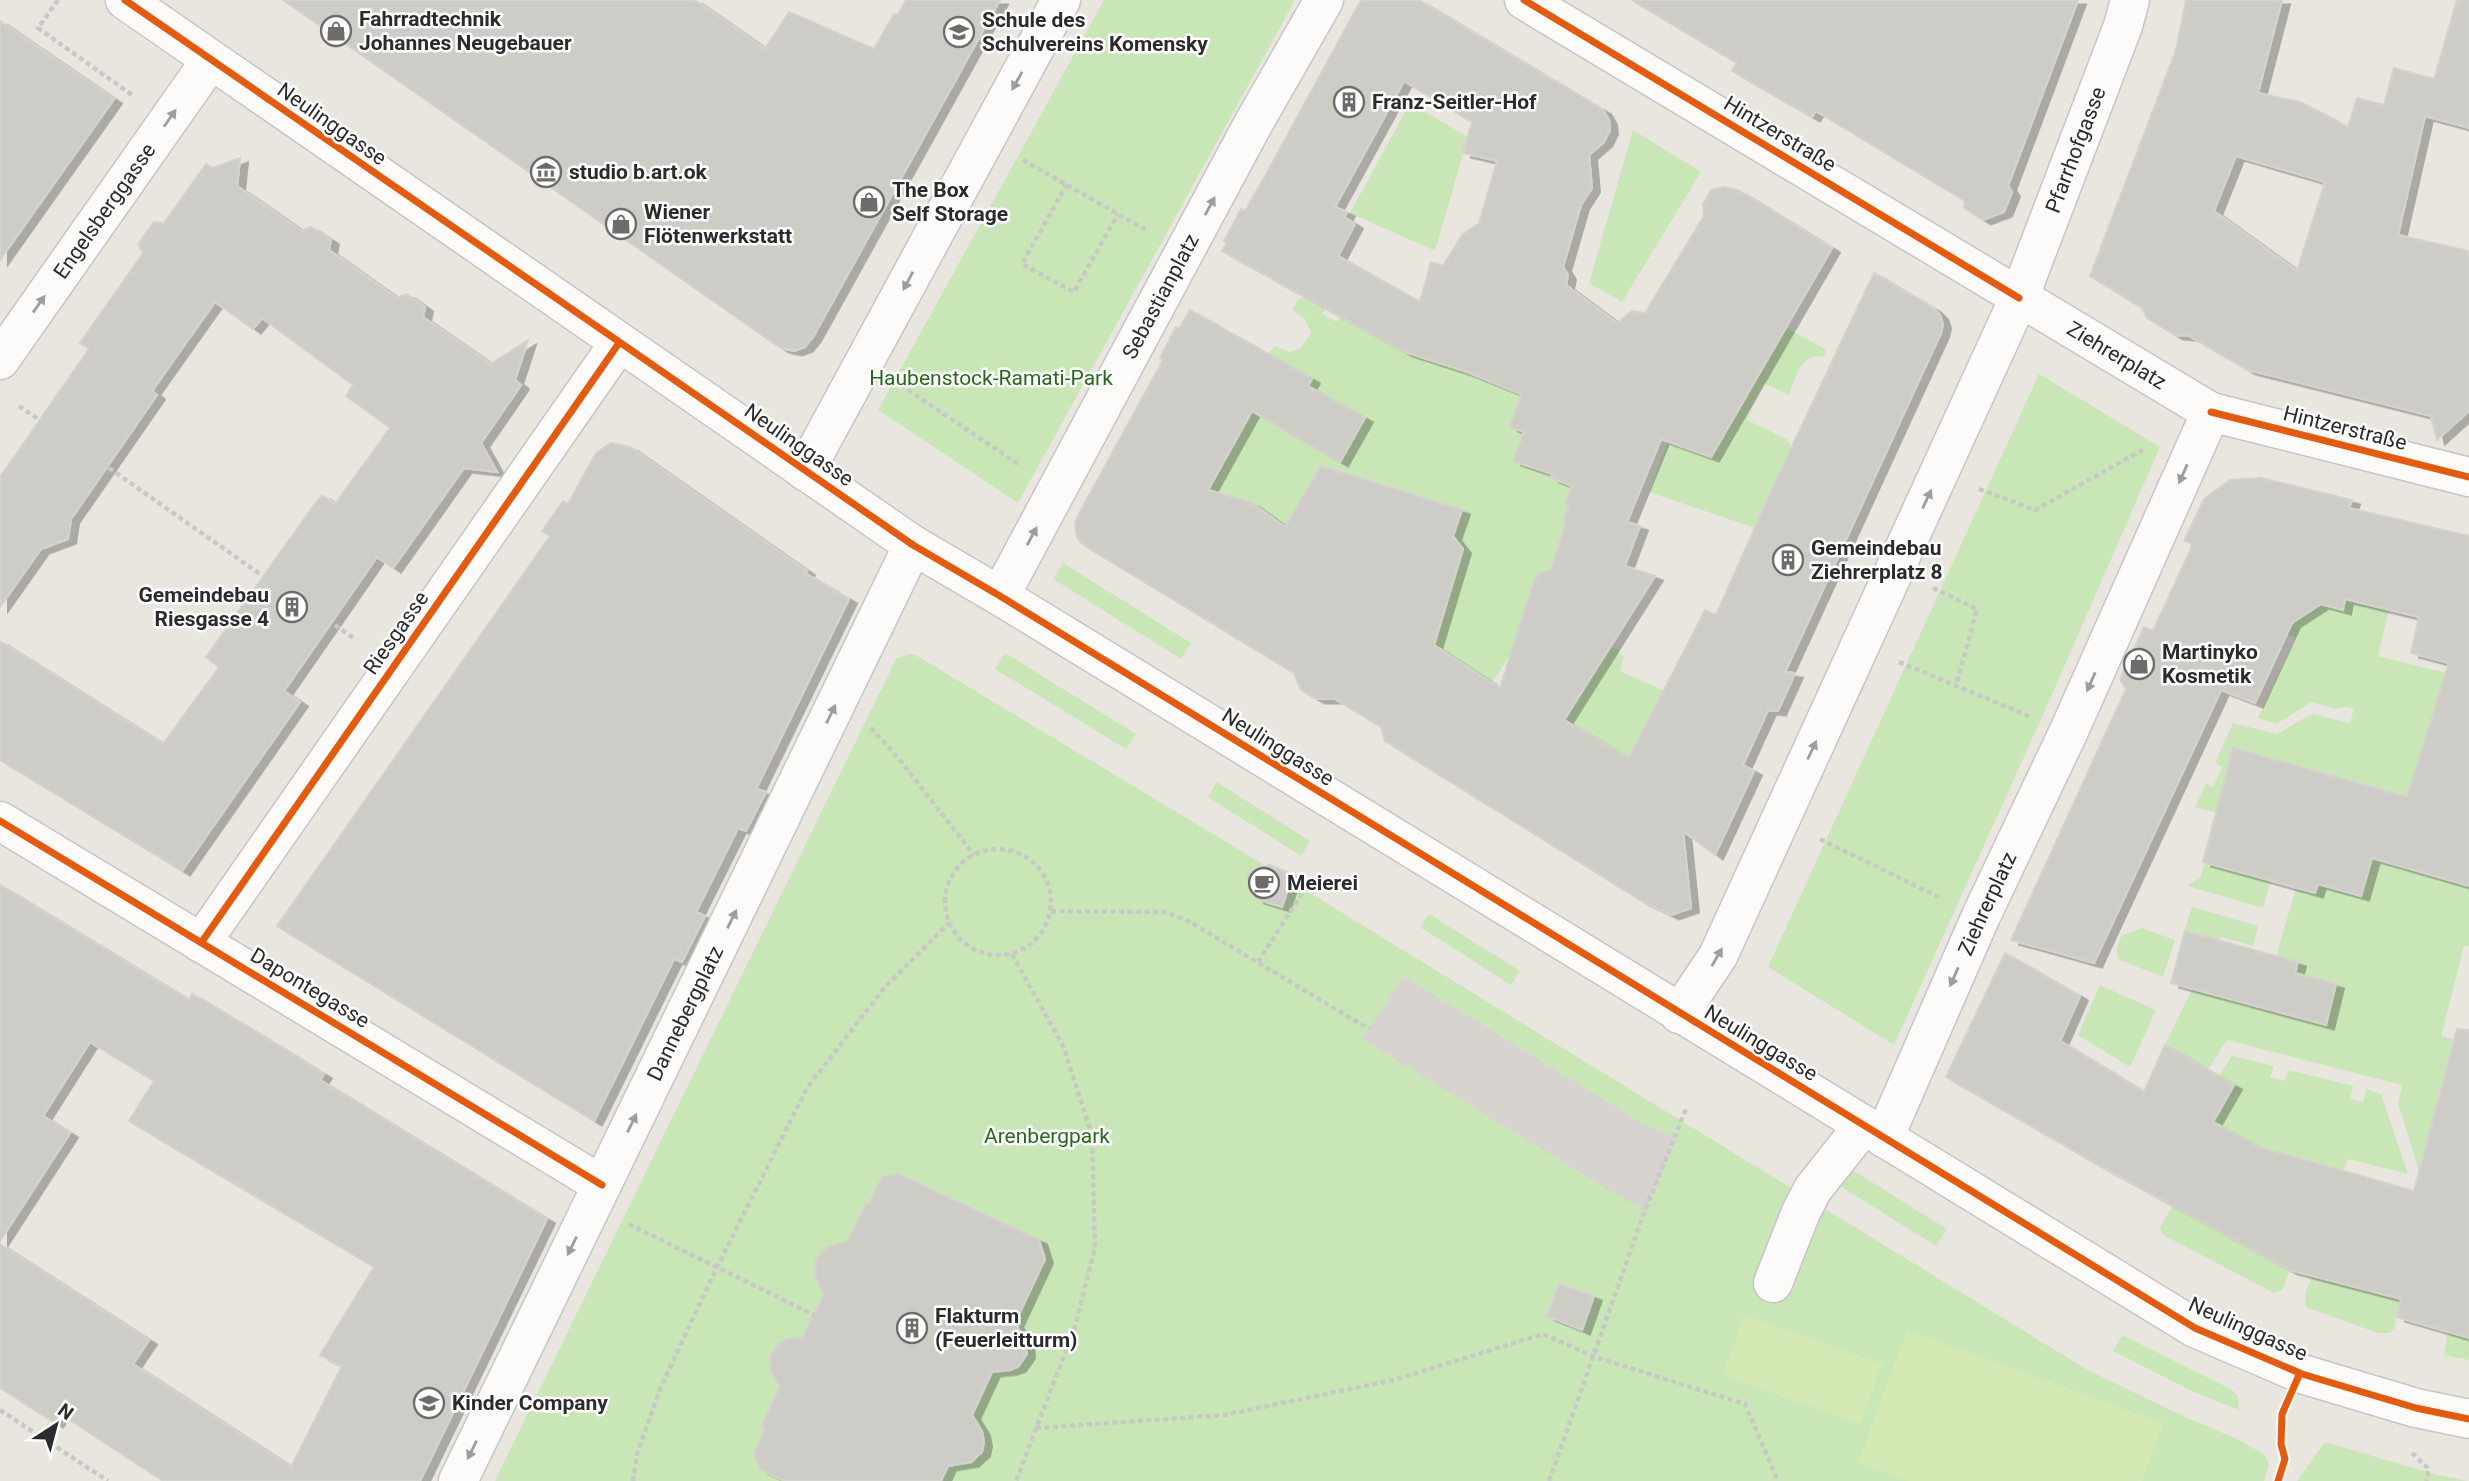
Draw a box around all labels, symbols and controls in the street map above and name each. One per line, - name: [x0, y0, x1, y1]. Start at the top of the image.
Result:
- place label: Fahrradtechnik Johannes Neugebauer: [359, 7, 572, 55]
- place label: Schule des Schulvereins Komensky: [982, 8, 1208, 56]
- shop icon: Fahrradtechnik Johannes Neugebauer: [319, 14, 353, 48]
- school or university icon: Schule des Schulvereins Komensky: [942, 15, 976, 49]
- one-way arrow: [1011, 72, 1023, 92]
- street label: Neulinggasse: [273, 78, 391, 170]
- street label: Pfarrhofgasse: [2041, 84, 2111, 216]
- building icon: Franz-Seitler-Hof: [1332, 85, 1366, 119]
- place label: Franz-Seitler-Hof: [1372, 90, 1537, 114]
- street label: Hintzerstraße: [1720, 91, 1840, 177]
- one-way arrow: [163, 108, 176, 127]
- street label: Engelsberggasse: [49, 139, 160, 283]
- museum icon: studio b.art.ok: [529, 155, 563, 189]
- place label: studio b.art.ok: [569, 160, 708, 184]
- place label: The Box Self Storage: [892, 178, 1008, 226]
- shop icon: The Box Self Storage: [852, 185, 886, 219]
- one-way arrow: [1204, 196, 1216, 216]
- place label: Wiener Flötenwerkstatt: [644, 200, 792, 248]
- shop icon: Wiener Flötenwerkstatt: [604, 207, 638, 241]
- street label: Sebastianplatz: [1117, 230, 1204, 363]
- one-way arrow: [902, 271, 914, 291]
- one-way arrow: [32, 295, 46, 313]
- street label: Ziehrerplatz: [2063, 316, 2170, 394]
- park label: Haubenstock-Ramati-Park: [869, 366, 1113, 390]
- street label: Neulinggasse: [740, 399, 858, 491]
- street label: Hintzerstraße: [2281, 401, 2409, 455]
- one-way arrow: [2177, 464, 2189, 484]
- one-way arrow: [1921, 489, 1933, 509]
- one-way arrow: [1025, 525, 1037, 545]
- place label: Gemeindebau Ziehrerplatz 8: [1811, 536, 1943, 584]
- building icon: Gemeindebau Ziehrerplatz 8: [1771, 543, 1805, 577]
- place label: Gemeindebau Riesgasse 4: [139, 583, 269, 631]
- street label: Riesgasse: [359, 587, 433, 679]
- building icon: Gemeindebau Riesgasse 4: [275, 590, 309, 624]
- place label: Martinyko Kosmetik: [2162, 640, 2258, 688]
- shop icon: Martinyko Kosmetik: [2122, 647, 2156, 681]
- one-way arrow: [2085, 672, 2097, 692]
- street label: Neulinggasse: [1218, 703, 1338, 791]
- one-way arrow: [826, 704, 837, 724]
- one-way arrow: [1806, 740, 1818, 760]
- street label: Ziehrerplatz: [1953, 848, 2022, 959]
- cafe icon: Meierei: [1247, 866, 1281, 900]
- place label: Meierei: [1287, 871, 1358, 895]
- one-way arrow: [726, 909, 737, 929]
- street label: Dannebergplatz: [642, 942, 728, 1085]
- street label: Dapontegasse: [246, 943, 374, 1033]
- one-way arrow: [1711, 947, 1723, 966]
- one-way arrow: [1948, 967, 1960, 987]
- street label: Neulinggasse: [1700, 1000, 1822, 1086]
- one-way arrow: [627, 1113, 638, 1133]
- park label: Arenbergpark: [984, 1124, 1110, 1148]
- one-way arrow: [566, 1236, 577, 1256]
- street label: Neulinggasse: [2185, 1292, 2311, 1366]
- place label: Flakturm (Feuerleitturm): [935, 1304, 1077, 1352]
- building icon: Flakturm (Feuerleitturm): [895, 1311, 929, 1345]
- school or university icon: Kinder Company: [412, 1386, 446, 1420]
- north arrow: [21, 1390, 91, 1460]
- place label: Kinder Company: [452, 1391, 608, 1415]
- text: N: [54, 1398, 78, 1425]
- one-way arrow: [467, 1440, 478, 1460]

